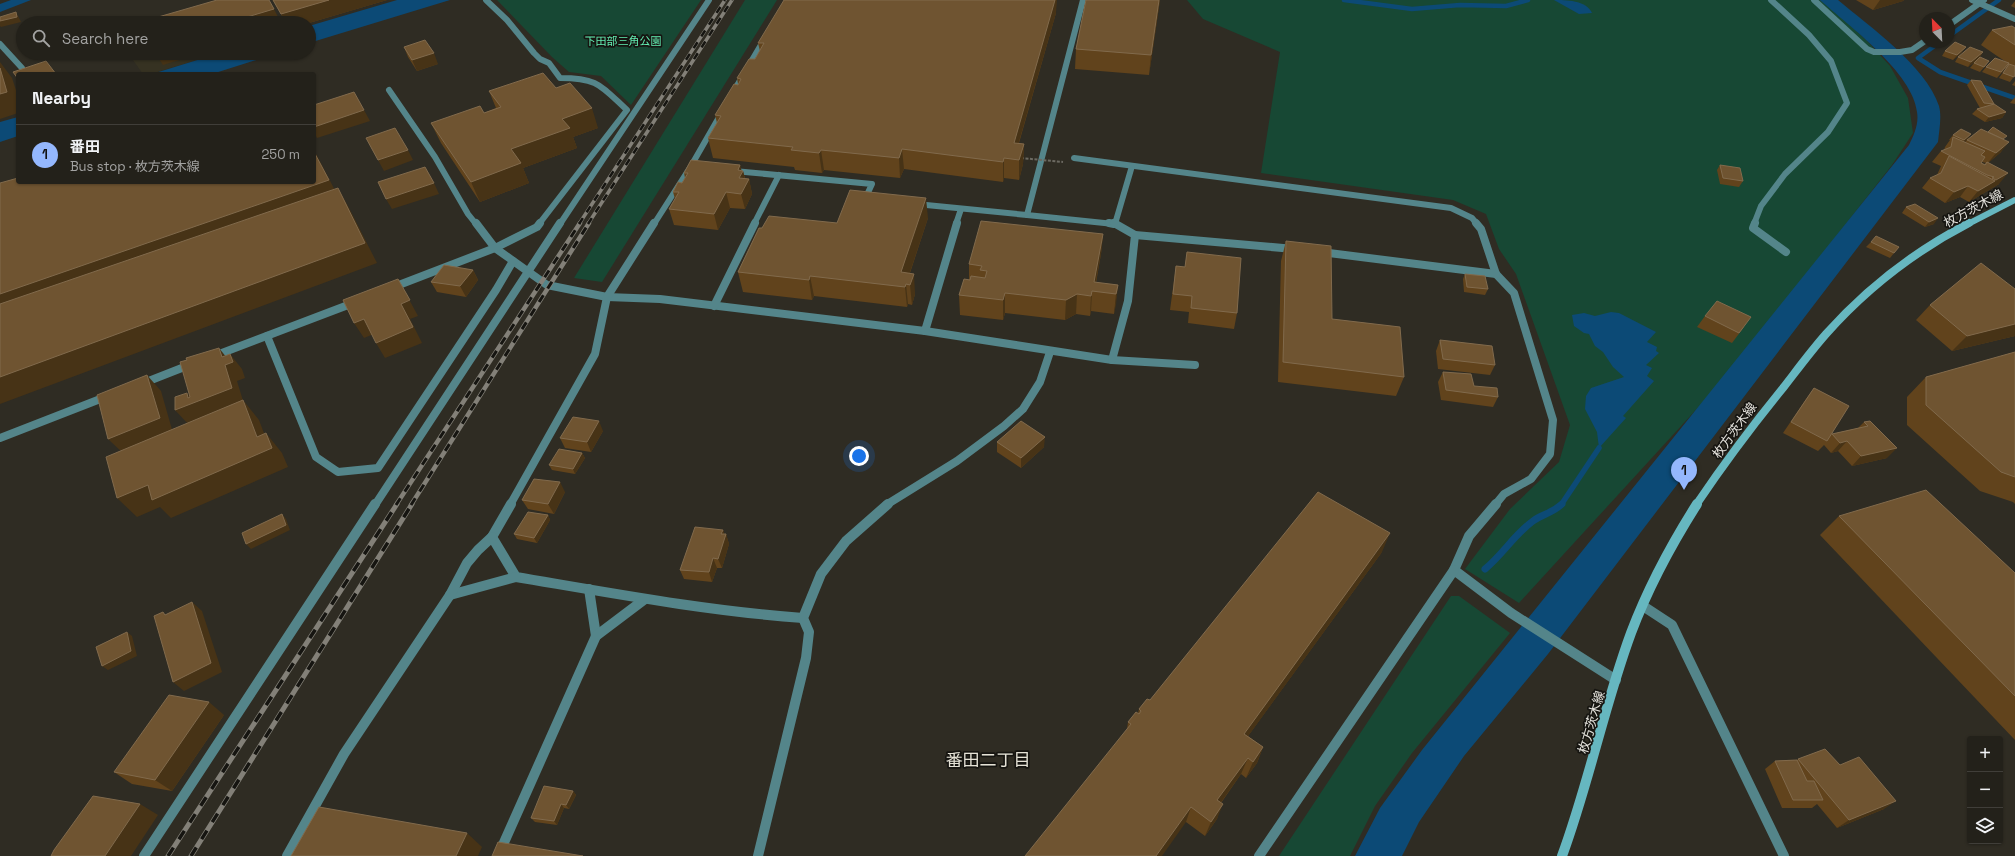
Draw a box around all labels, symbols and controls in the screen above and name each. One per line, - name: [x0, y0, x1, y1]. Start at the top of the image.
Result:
- north arrow: [1919, 12, 1955, 48]
- search box: [16, 16, 316, 60]
- icon: search: [30, 27, 52, 49]
- text: Search here: [62, 29, 148, 48]
- park label: 下田部三角公園: [585, 34, 662, 48]
- text: Nearby: [32, 87, 91, 109]
- text: 番田: [70, 137, 100, 156]
- text: 1: [42, 146, 48, 163]
- text: 250 m: [262, 146, 300, 163]
- text: Bus stop · 枚方茨木線: [70, 158, 200, 175]
- street label: 枚方茨木線: [1941, 186, 2006, 231]
- street label: 枚方茨木線: [1708, 399, 1760, 462]
- your location: [849, 446, 869, 466]
- pin: 1: [1671, 457, 1697, 490]
- street label: 枚方茨木線: [1574, 689, 1609, 756]
- map controls: [1967, 736, 2003, 844]
- button: +: [1967, 736, 2003, 772]
- district label: 番田二丁目: [946, 749, 1031, 771]
- button: −: [1967, 772, 2003, 808]
- button: layers: [1967, 808, 2003, 844]

